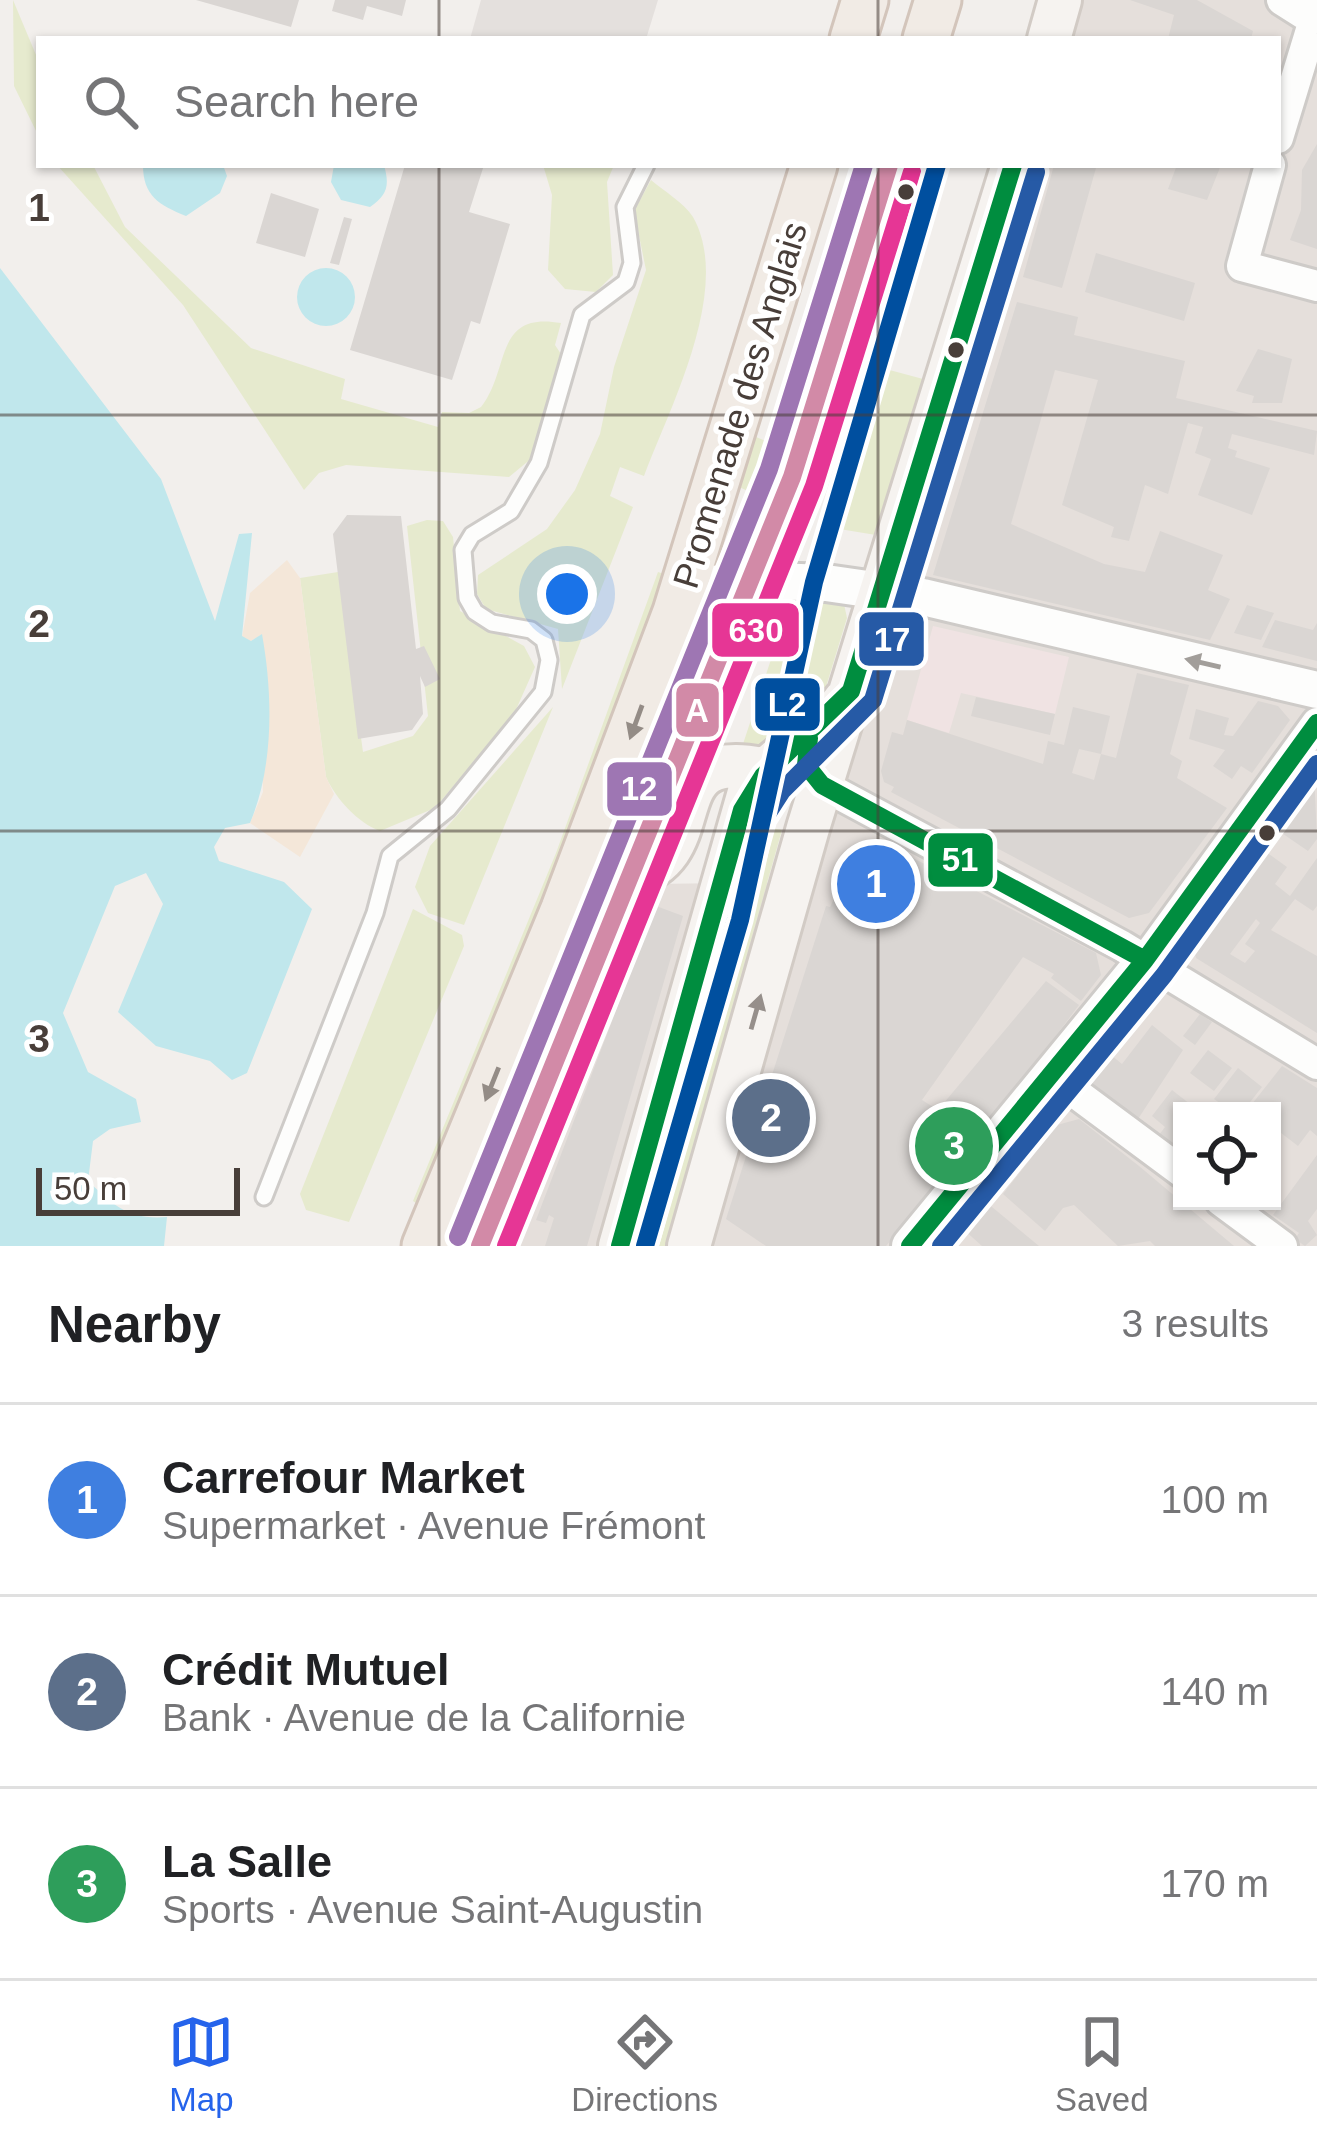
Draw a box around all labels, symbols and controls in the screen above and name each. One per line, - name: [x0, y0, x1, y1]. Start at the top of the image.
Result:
- search box: [36, 36, 1281, 168]
- icon: search: [78, 69, 144, 135]
- text: Search here: [174, 76, 419, 127]
- unlabelled marker: [895, 181, 917, 203]
- text: 1: [28, 186, 50, 229]
- street label: Promenade des Anglais: [665, 217, 815, 593]
- unlabelled marker: [945, 339, 967, 361]
- your location: [537, 564, 597, 624]
- line badge: 630: [710, 601, 801, 659]
- text: 2: [28, 602, 50, 645]
- line badge: 17: [857, 610, 926, 668]
- text: 630: [728, 612, 784, 649]
- text: 17: [874, 621, 910, 658]
- one-way arrow: [1184, 652, 1222, 671]
- line badge: L2: [753, 676, 822, 733]
- line badge: A: [674, 681, 721, 739]
- text: L2: [768, 686, 806, 723]
- text: A: [685, 692, 709, 729]
- one-way arrow: [626, 704, 645, 740]
- line badge: 12: [605, 760, 674, 818]
- text: 12: [621, 770, 657, 807]
- unlabelled marker: [1256, 822, 1278, 844]
- line badge: 51: [926, 831, 995, 889]
- pin: 1: [837, 839, 915, 929]
- text: 51: [942, 841, 978, 878]
- one-way arrow: [747, 994, 766, 1031]
- text: 3: [28, 1017, 50, 1060]
- one-way arrow: [482, 1066, 501, 1102]
- pin: 2: [732, 1073, 810, 1163]
- pin: 3: [915, 1101, 993, 1191]
- map controls: [1173, 1102, 1281, 1210]
- button: locate: [1173, 1102, 1281, 1210]
- scale bar: [36, 1162, 240, 1215]
- text: 50 m: [54, 1170, 127, 1207]
- text: Nearby: [48, 1296, 221, 1353]
- text: 3 results: [1122, 1302, 1269, 1345]
- text: Carrefour Market: [162, 1452, 525, 1503]
- text: 1: [76, 1478, 98, 1521]
- text: 100 m: [1161, 1478, 1269, 1521]
- text: Supermarket · Avenue Frémont: [162, 1504, 705, 1547]
- text: Crédit Mutuel: [162, 1644, 450, 1695]
- text: 2: [76, 1670, 98, 1713]
- text: 140 m: [1161, 1670, 1269, 1713]
- text: Bank · Avenue de la Californie: [162, 1696, 686, 1739]
- text: La Salle: [162, 1836, 332, 1887]
- text: 3: [76, 1862, 98, 1905]
- text: 170 m: [1161, 1862, 1269, 1905]
- text: Sports · Avenue Saint-Augustin: [162, 1888, 703, 1931]
- tab: Map: [168, 2009, 234, 2119]
- tab: Directions: [571, 2009, 718, 2119]
- tab: Saved: [1055, 2009, 1149, 2119]

